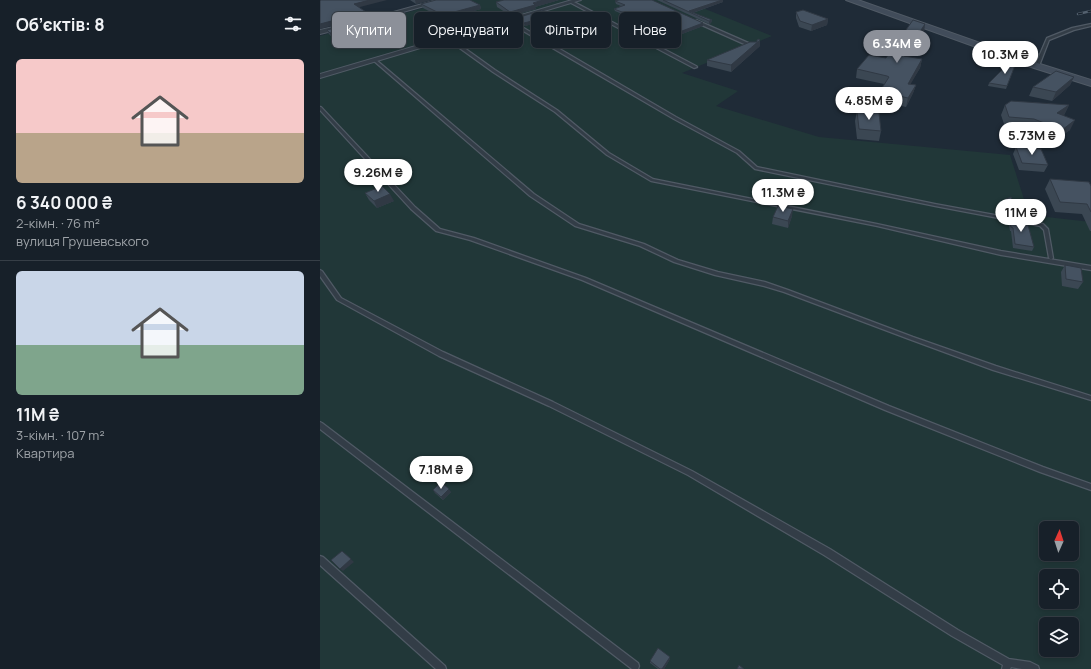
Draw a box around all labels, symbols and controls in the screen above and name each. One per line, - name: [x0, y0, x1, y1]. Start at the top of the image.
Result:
- chip: Купити: [332, 12, 406, 48]
- chip: Орендувати: [414, 12, 523, 48]
- chip: Фільтри: [531, 12, 611, 48]
- chip: Нове: [619, 12, 681, 48]
- text: Об’єктів: 8: [16, 13, 105, 36]
- icon: filters: [282, 13, 304, 35]
- pin: 6.34M ₴: [860, 30, 934, 64]
- text: 6.34M ₴: [872, 34, 922, 52]
- pin: 10.3M ₴: [968, 41, 1042, 75]
- text: 10.3M ₴: [981, 45, 1029, 63]
- icon: home: [124, 85, 196, 157]
- pin: 4.85M ₴: [832, 87, 906, 121]
- text: 4.85M ₴: [844, 91, 894, 109]
- pin: 5.73M ₴: [995, 122, 1069, 156]
- text: 5.73M ₴: [1008, 126, 1056, 144]
- pin: 9.26M ₴: [341, 159, 415, 193]
- text: 9.26M ₴: [353, 163, 403, 181]
- pin: 11.3M ₴: [746, 179, 820, 213]
- text: 11.3M ₴: [761, 183, 805, 201]
- text: 6 340 000 ₴: [16, 191, 112, 214]
- pin: 11M ₴: [993, 199, 1049, 233]
- text: 11M ₴: [1004, 203, 1038, 221]
- text: 2-кімн. · 76 m²: [16, 214, 100, 232]
- text: вулиця Грушевського: [16, 232, 149, 250]
- icon: home: [124, 297, 196, 369]
- text: 11M ₴: [16, 403, 59, 426]
- text: 3-кімн. · 107 m²: [16, 426, 105, 444]
- text: Квартира: [16, 444, 75, 462]
- pin: 7.18M ₴: [404, 456, 478, 490]
- text: 7.18M ₴: [419, 460, 463, 478]
- north arrow: [1039, 521, 1079, 561]
- map controls: [1039, 521, 1079, 657]
- button: locate: [1039, 569, 1079, 609]
- button: layers: [1039, 617, 1079, 657]

